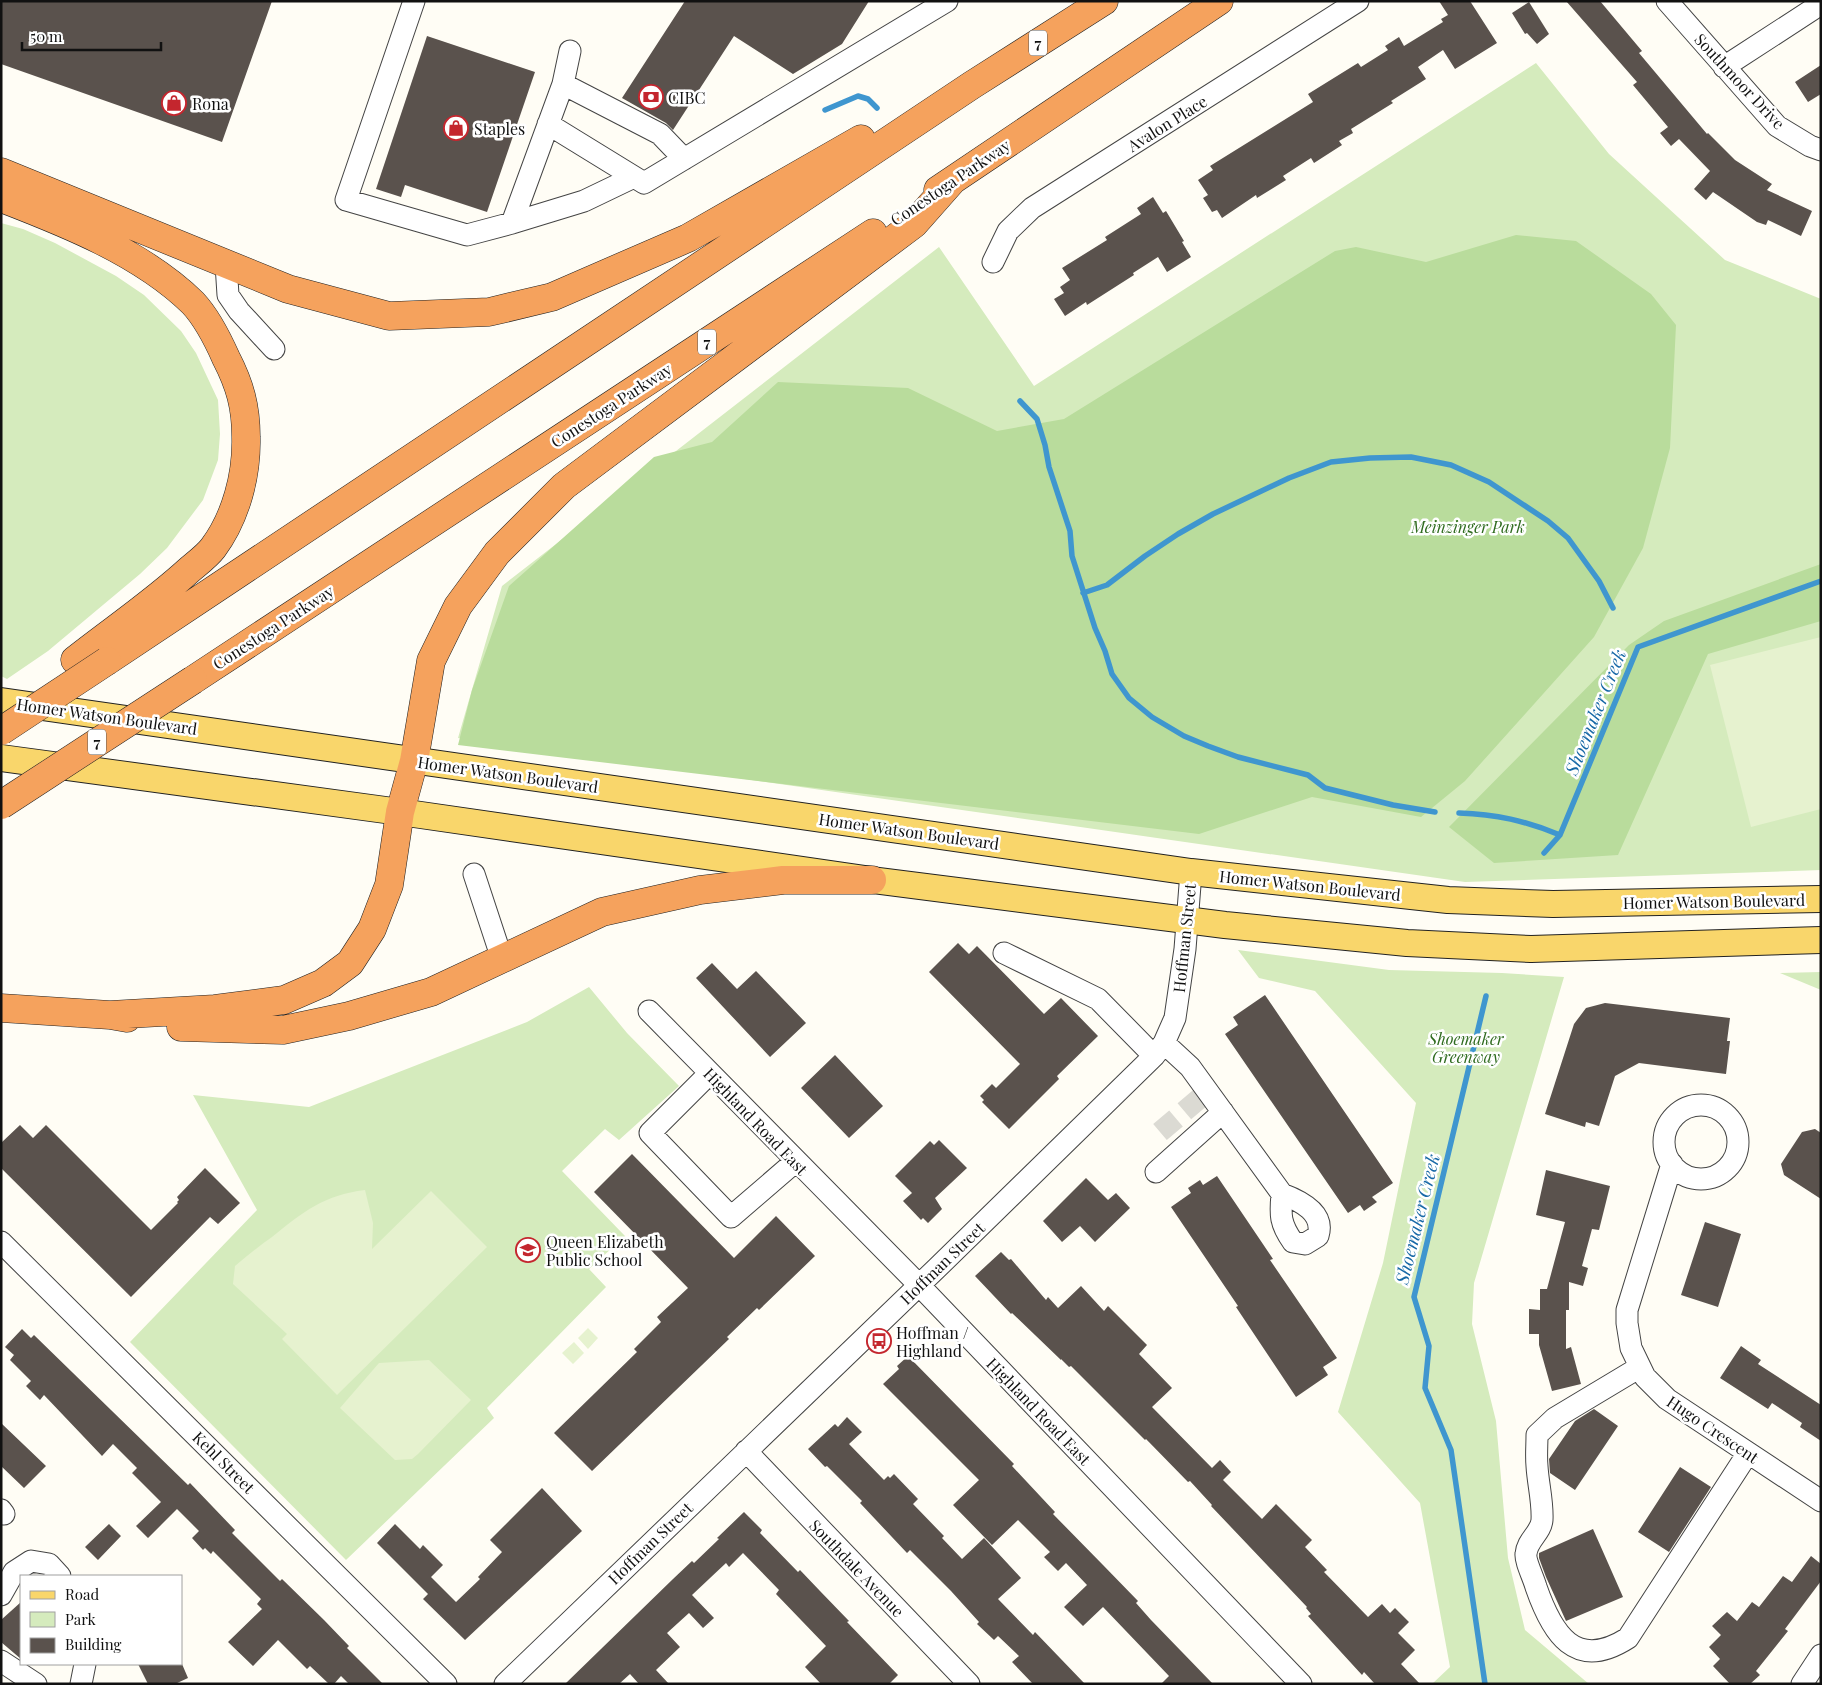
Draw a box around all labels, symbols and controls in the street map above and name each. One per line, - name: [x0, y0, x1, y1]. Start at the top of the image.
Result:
- scale bar: [22, 20, 161, 52]
- text: 50 m: [30, 26, 63, 46]
- street label: Southmoor Drive: [1690, 29, 1790, 133]
- road number: 7: [1029, 30, 1047, 56]
- bank icon: CIBC: [638, 84, 664, 110]
- place label: CIBC: [668, 87, 705, 108]
- shop icon: Rona: [161, 90, 187, 116]
- street label: Avalon Place: [1122, 90, 1211, 156]
- place label: Rona: [192, 93, 229, 114]
- shop icon: Staples: [443, 115, 469, 141]
- place label: Staples: [474, 118, 525, 139]
- street label: Conestoga Parkway: [886, 134, 1014, 230]
- road number: 7: [698, 330, 716, 354]
- street label: Conestoga Parkway: [547, 358, 675, 452]
- park label: Meinzinger Park: [1410, 516, 1525, 537]
- street label: Conestoga Parkway: [209, 580, 337, 674]
- water label: Shoemaker Creek: [1559, 646, 1631, 779]
- street label: Homer Watson Boulevard: [15, 693, 199, 739]
- road number: 7: [88, 730, 106, 754]
- street label: Homer Watson Boulevard: [416, 751, 600, 797]
- street label: Homer Watson Boulevard: [817, 808, 1001, 854]
- street label: Homer Watson Boulevard: [1218, 865, 1402, 905]
- street label: Hoffman Street: [1168, 882, 1200, 994]
- street label: Homer Watson Boulevard: [1623, 889, 1805, 913]
- park label: Shoemaker Greenway: [1427, 1028, 1505, 1067]
- street label: Highland Road East: [699, 1063, 813, 1179]
- water label: Shoemaker Creek: [1389, 1151, 1445, 1288]
- street label: Hoffman Street: [895, 1217, 989, 1309]
- place label: Queen Elizabeth Public School: [546, 1231, 664, 1270]
- school or university icon: Queen Elizabeth Public School: [515, 1237, 541, 1263]
- place label: Hoffman / Highland: [896, 1322, 969, 1361]
- bus stop icon: Hoffman / Highland: [866, 1328, 892, 1354]
- street label: Highland Road East: [982, 1353, 1096, 1469]
- street label: Hugo Crescent: [1663, 1391, 1763, 1468]
- street label: Kehl Street: [188, 1426, 260, 1498]
- street label: Hoffman Street: [603, 1497, 697, 1589]
- street label: Southdale Avenue: [805, 1515, 909, 1621]
- legend: [20, 1575, 182, 1665]
- text: Road: [65, 1584, 99, 1604]
- text: Park: [65, 1609, 97, 1629]
- text: Building: [65, 1634, 122, 1654]

